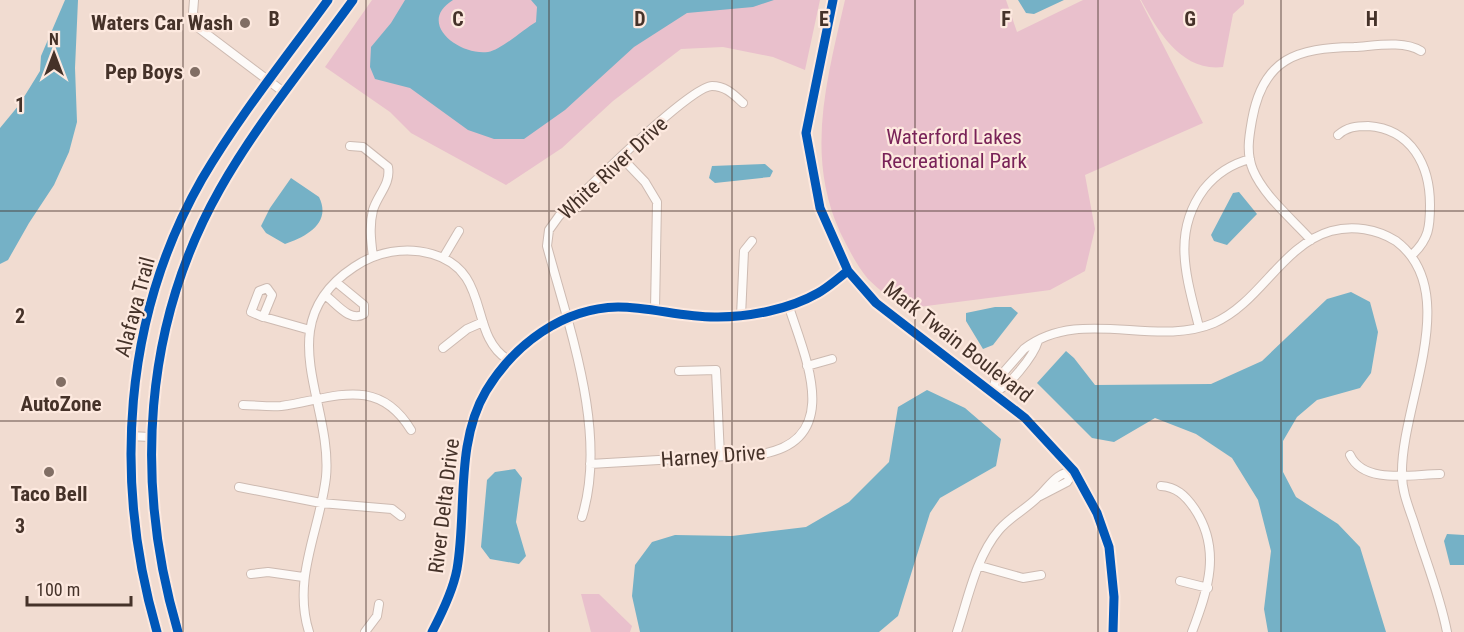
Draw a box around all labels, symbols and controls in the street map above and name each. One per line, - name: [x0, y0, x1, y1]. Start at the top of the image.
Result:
- text: B: [268, 7, 280, 31]
- text: C: [452, 7, 464, 31]
- text: D: [634, 7, 646, 31]
- text: E: [819, 7, 829, 31]
- text: F: [1001, 7, 1011, 31]
- text: G: [1184, 7, 1196, 31]
- text: H: [1366, 7, 1378, 31]
- place label: Waters Car Wash: [91, 11, 233, 35]
- marker: Waters Car Wash: [238, 16, 252, 30]
- north arrow: [24, 24, 84, 84]
- text: N: [49, 30, 59, 49]
- place label: Pep Boys: [105, 60, 183, 84]
- marker: Pep Boys: [188, 65, 202, 79]
- text: 1: [15, 93, 25, 117]
- street label: White River Drive: [554, 112, 672, 224]
- park label: Waterford Lakes Recreational Park: [881, 125, 1027, 173]
- street label: Alafaya Trail: [110, 254, 160, 360]
- street label: Mark Twain Boulevard: [879, 276, 1037, 408]
- text: 2: [15, 304, 25, 328]
- marker: AutoZone: [54, 375, 68, 389]
- place label: AutoZone: [20, 392, 102, 416]
- street label: River Delta Drive: [424, 437, 464, 575]
- street label: Harney Drive: [660, 440, 766, 472]
- marker: Taco Bell: [42, 465, 56, 479]
- place label: Taco Bell: [11, 482, 87, 506]
- text: 3: [15, 514, 25, 538]
- scale bar: [27, 569, 130, 607]
- text: 100 m: [36, 579, 80, 600]

